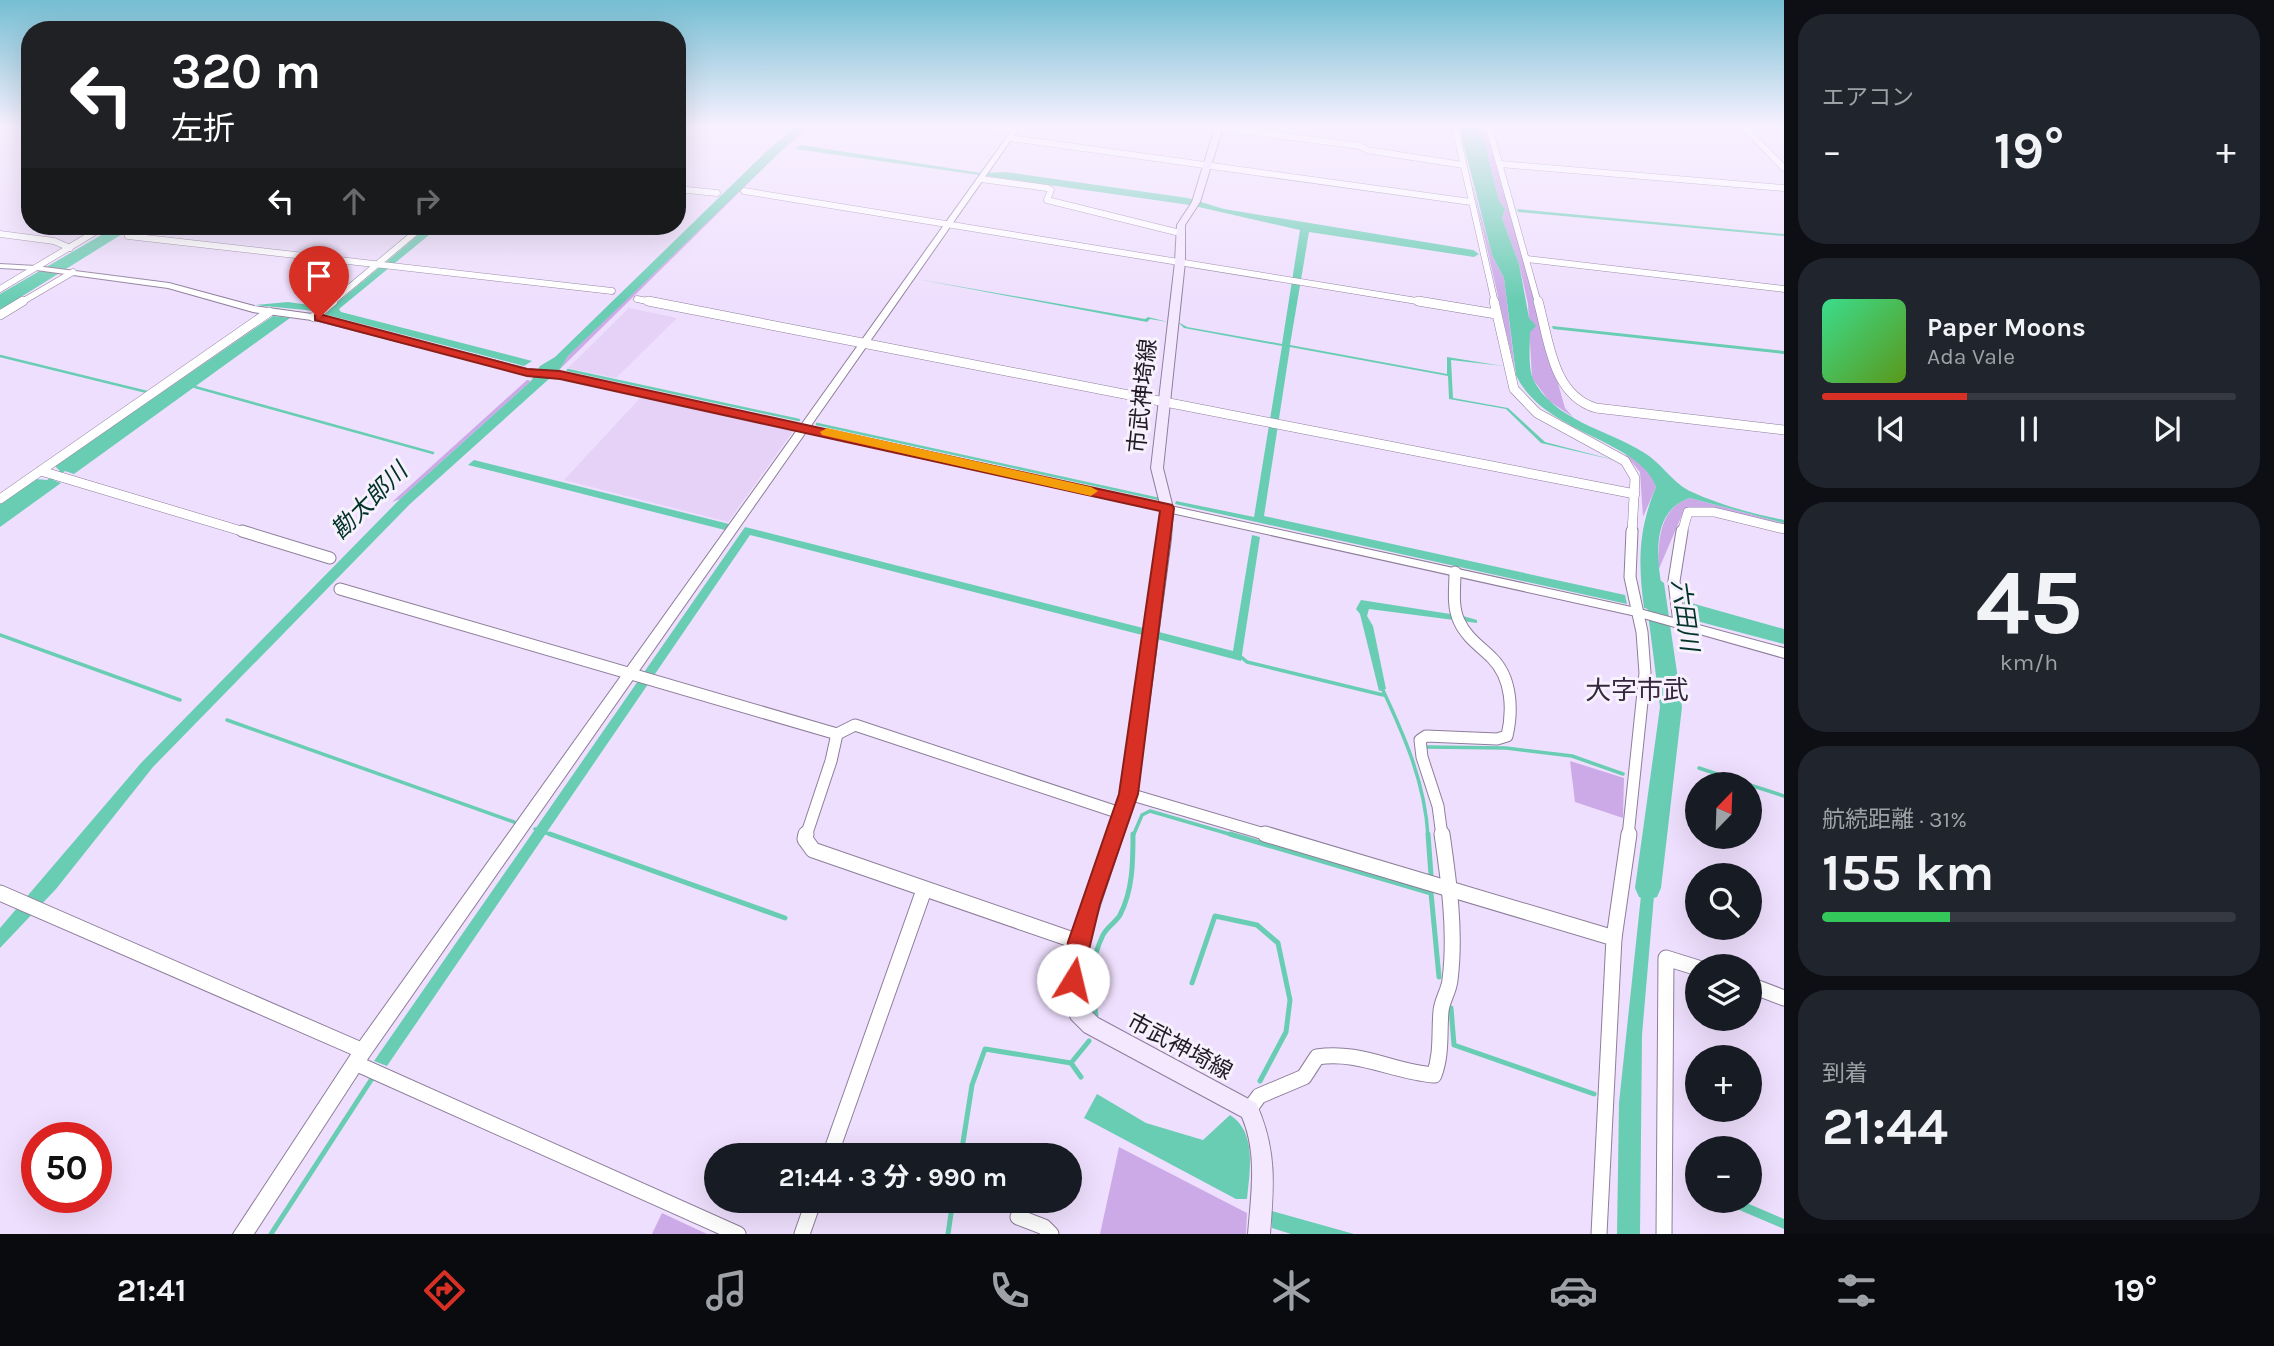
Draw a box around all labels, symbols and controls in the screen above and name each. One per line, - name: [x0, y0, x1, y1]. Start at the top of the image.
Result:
- text: 320 m: [171, 43, 321, 100]
- icon: left: [56, 49, 147, 140]
- text: エアコン: [1822, 84, 1914, 111]
- text: 左折: [171, 110, 235, 147]
- text: 19°: [1994, 120, 2064, 181]
- text: −: [1822, 129, 1842, 174]
- text: +: [2216, 129, 2236, 174]
- icon: left: [262, 182, 300, 220]
- icon: ahead: [335, 182, 373, 220]
- icon: right: [408, 182, 446, 220]
- pin: [289, 246, 349, 318]
- icon: arrive: [300, 257, 338, 295]
- text: Paper Moons: [1927, 312, 2086, 343]
- street label: 市武神埼線: [1123, 337, 1162, 455]
- text: Ada Vale: [1927, 343, 2015, 370]
- icon: previous: [1872, 410, 1910, 448]
- icon: pause: [2010, 410, 2048, 448]
- icon: next: [2148, 410, 2186, 448]
- water label: 勘太郎川: [325, 455, 415, 545]
- text: 45: [1975, 550, 2083, 656]
- water label: 六田川: [1666, 577, 1704, 656]
- text: km/h: [2000, 649, 2058, 676]
- district label: 大字市武: [1585, 675, 1689, 706]
- north arrow: [1685, 772, 1762, 849]
- map controls: [1685, 772, 1762, 1213]
- text: 航続距離 · 31%: [1822, 806, 1967, 833]
- text: 155 km: [1822, 842, 1994, 903]
- button: search: [1685, 863, 1762, 940]
- position arrow: [1036, 943, 1110, 1017]
- button: layers: [1685, 954, 1762, 1031]
- street label: 市武神埼線: [1123, 1008, 1237, 1085]
- button: +: [1685, 1045, 1762, 1122]
- text: 到着: [1822, 1060, 1868, 1087]
- text: 21:44: [1822, 1096, 1948, 1157]
- speed limit sign: 50: [21, 1122, 112, 1213]
- button: −: [1685, 1136, 1762, 1213]
- text: 21:44 · 3 分 · 990 m: [779, 1162, 1007, 1193]
- icon: directions: [420, 1266, 469, 1315]
- icon: music: [702, 1266, 751, 1315]
- icon: phone: [985, 1266, 1034, 1315]
- icon: climate: [1267, 1266, 1316, 1315]
- icon: car: [1549, 1266, 1598, 1315]
- icon: filters: [1832, 1266, 1881, 1315]
- text: 21:41: [117, 1272, 187, 1309]
- text: 19°: [2114, 1272, 2157, 1309]

